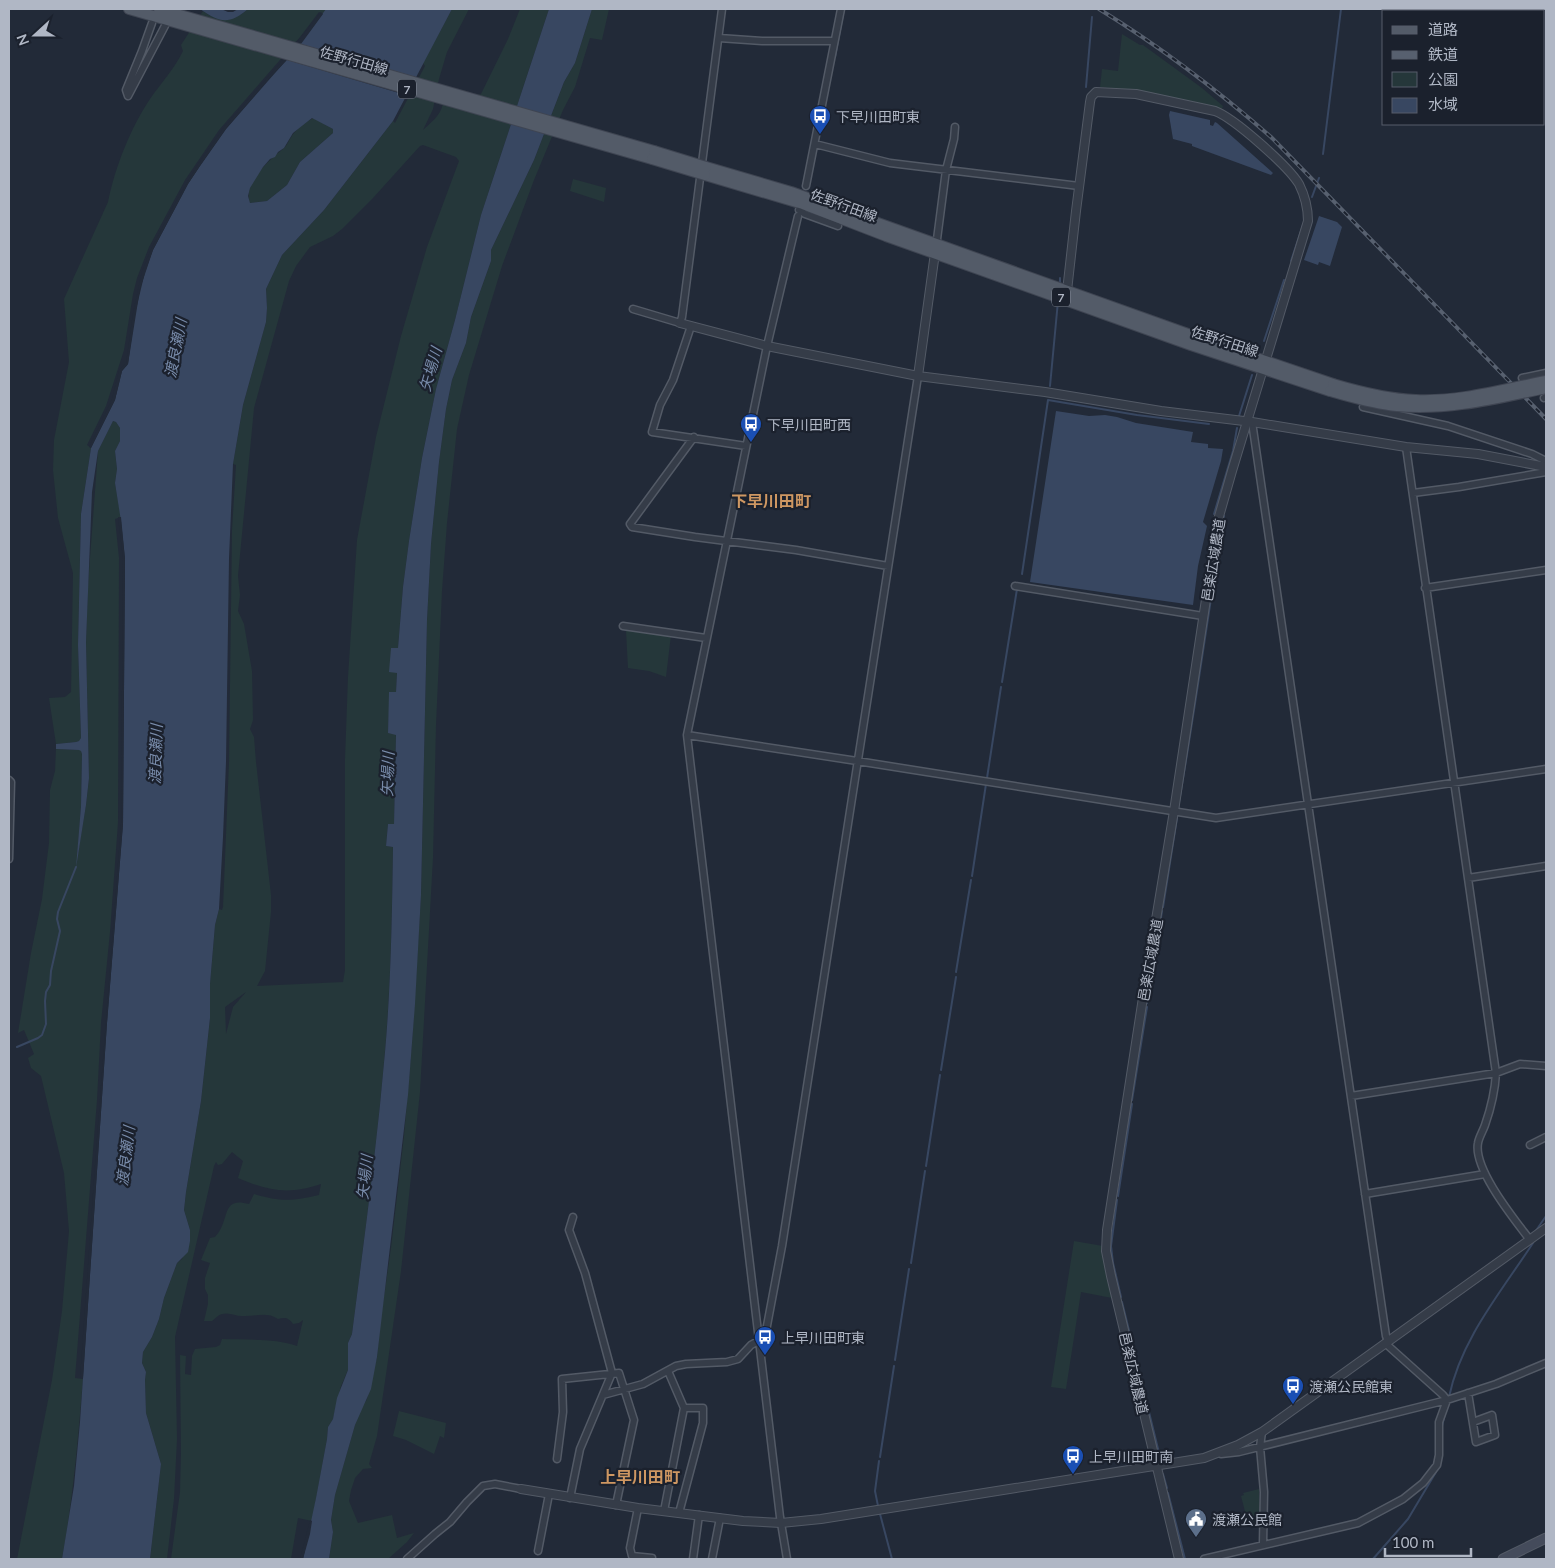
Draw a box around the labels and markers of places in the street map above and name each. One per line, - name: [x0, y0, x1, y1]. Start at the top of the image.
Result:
- bus stop icon: 下早川田町東: [808, 104, 832, 135]
- place label: 下早川田町東: [836, 108, 920, 125]
- bus stop icon: 下早川田町西: [739, 412, 763, 443]
- place label: 下早川田町西: [767, 416, 851, 433]
- bus stop icon: 上早川田町東: [753, 1325, 777, 1356]
- place label: 上早川田町東: [781, 1329, 865, 1346]
- bus stop icon: 渡瀬公民館東: [1281, 1374, 1305, 1405]
- place label: 渡瀬公民館東: [1309, 1378, 1393, 1395]
- bus stop icon: 上早川田町南: [1061, 1444, 1085, 1475]
- place label: 上早川田町南: [1089, 1448, 1173, 1465]
- public building icon: 渡瀬公民館: [1184, 1507, 1208, 1538]
- place label: 渡瀬公民館: [1212, 1511, 1282, 1528]

